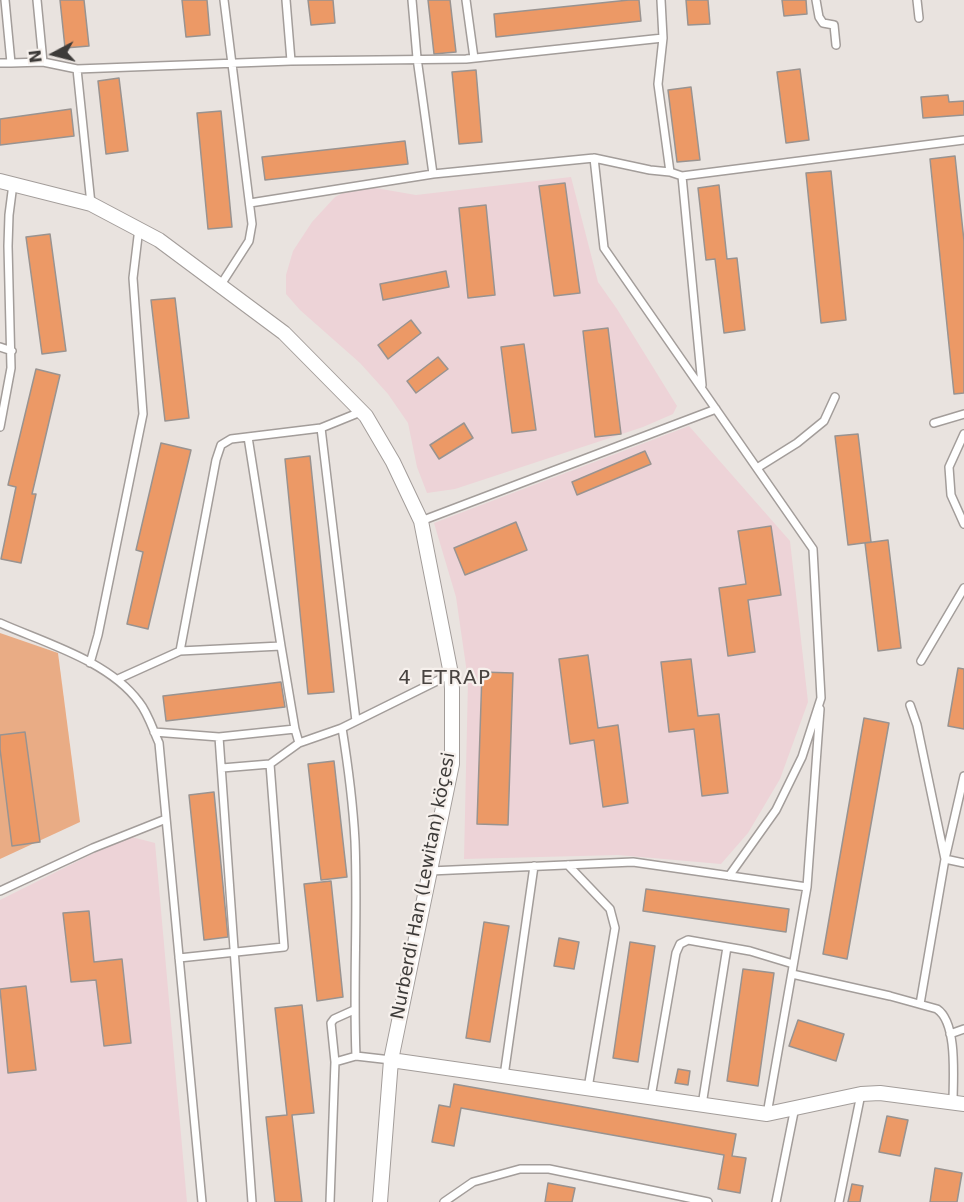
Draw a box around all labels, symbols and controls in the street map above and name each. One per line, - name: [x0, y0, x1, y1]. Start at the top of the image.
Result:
- north arrow: [24, 24, 84, 84]
- text: N: [25, 48, 46, 64]
- district label: 4 ETRAP: [398, 667, 492, 691]
- street label: Nurberdi Han (Lewitan) köçesi: [387, 751, 461, 1021]

